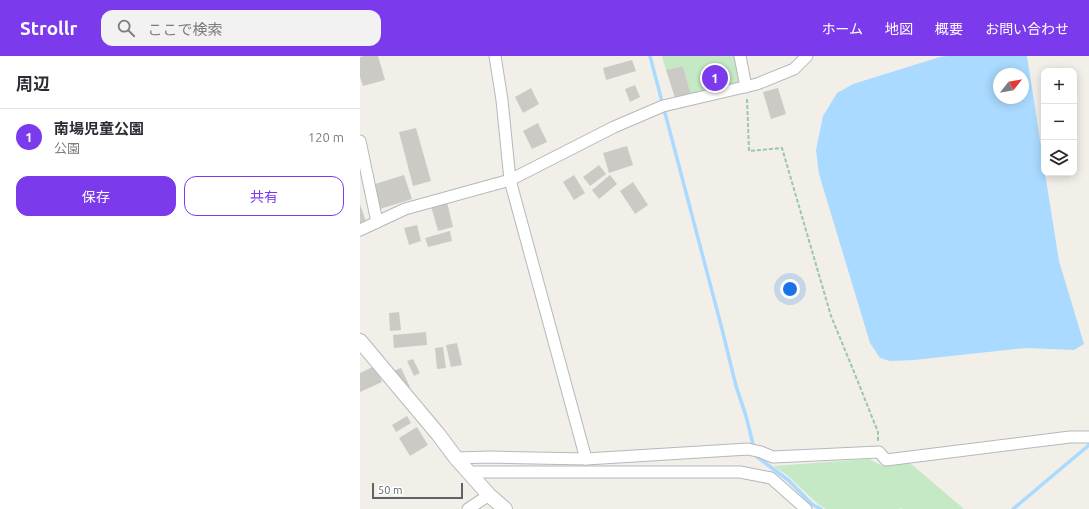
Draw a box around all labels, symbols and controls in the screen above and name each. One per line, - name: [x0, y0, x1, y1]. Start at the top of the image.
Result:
- search box: [101, 10, 381, 46]
- text: Strollr: [20, 17, 77, 39]
- icon: search: [115, 17, 137, 39]
- text: ここで検索: [147, 21, 222, 38]
- text: ホーム: [821, 21, 863, 37]
- text: 地図: [885, 21, 913, 37]
- text: 概要: [935, 21, 963, 37]
- text: お問い合わせ: [985, 21, 1069, 37]
- pin: 1: [702, 63, 728, 93]
- north arrow: [993, 68, 1029, 104]
- map controls: [1041, 68, 1077, 176]
- button: +: [1041, 68, 1077, 104]
- text: 周辺: [16, 74, 50, 93]
- button: −: [1041, 104, 1077, 140]
- text: 南場児童公園: [54, 120, 144, 137]
- text: 1: [25, 130, 33, 144]
- text: 120 m: [308, 130, 344, 144]
- button: layers: [1041, 140, 1077, 176]
- text: 公園: [54, 141, 80, 155]
- button: 保存: [16, 176, 176, 216]
- button: 共有: [184, 176, 344, 216]
- your location: [780, 279, 800, 299]
- scale bar: [372, 481, 463, 500]
- text: 50 m: [378, 484, 402, 496]

